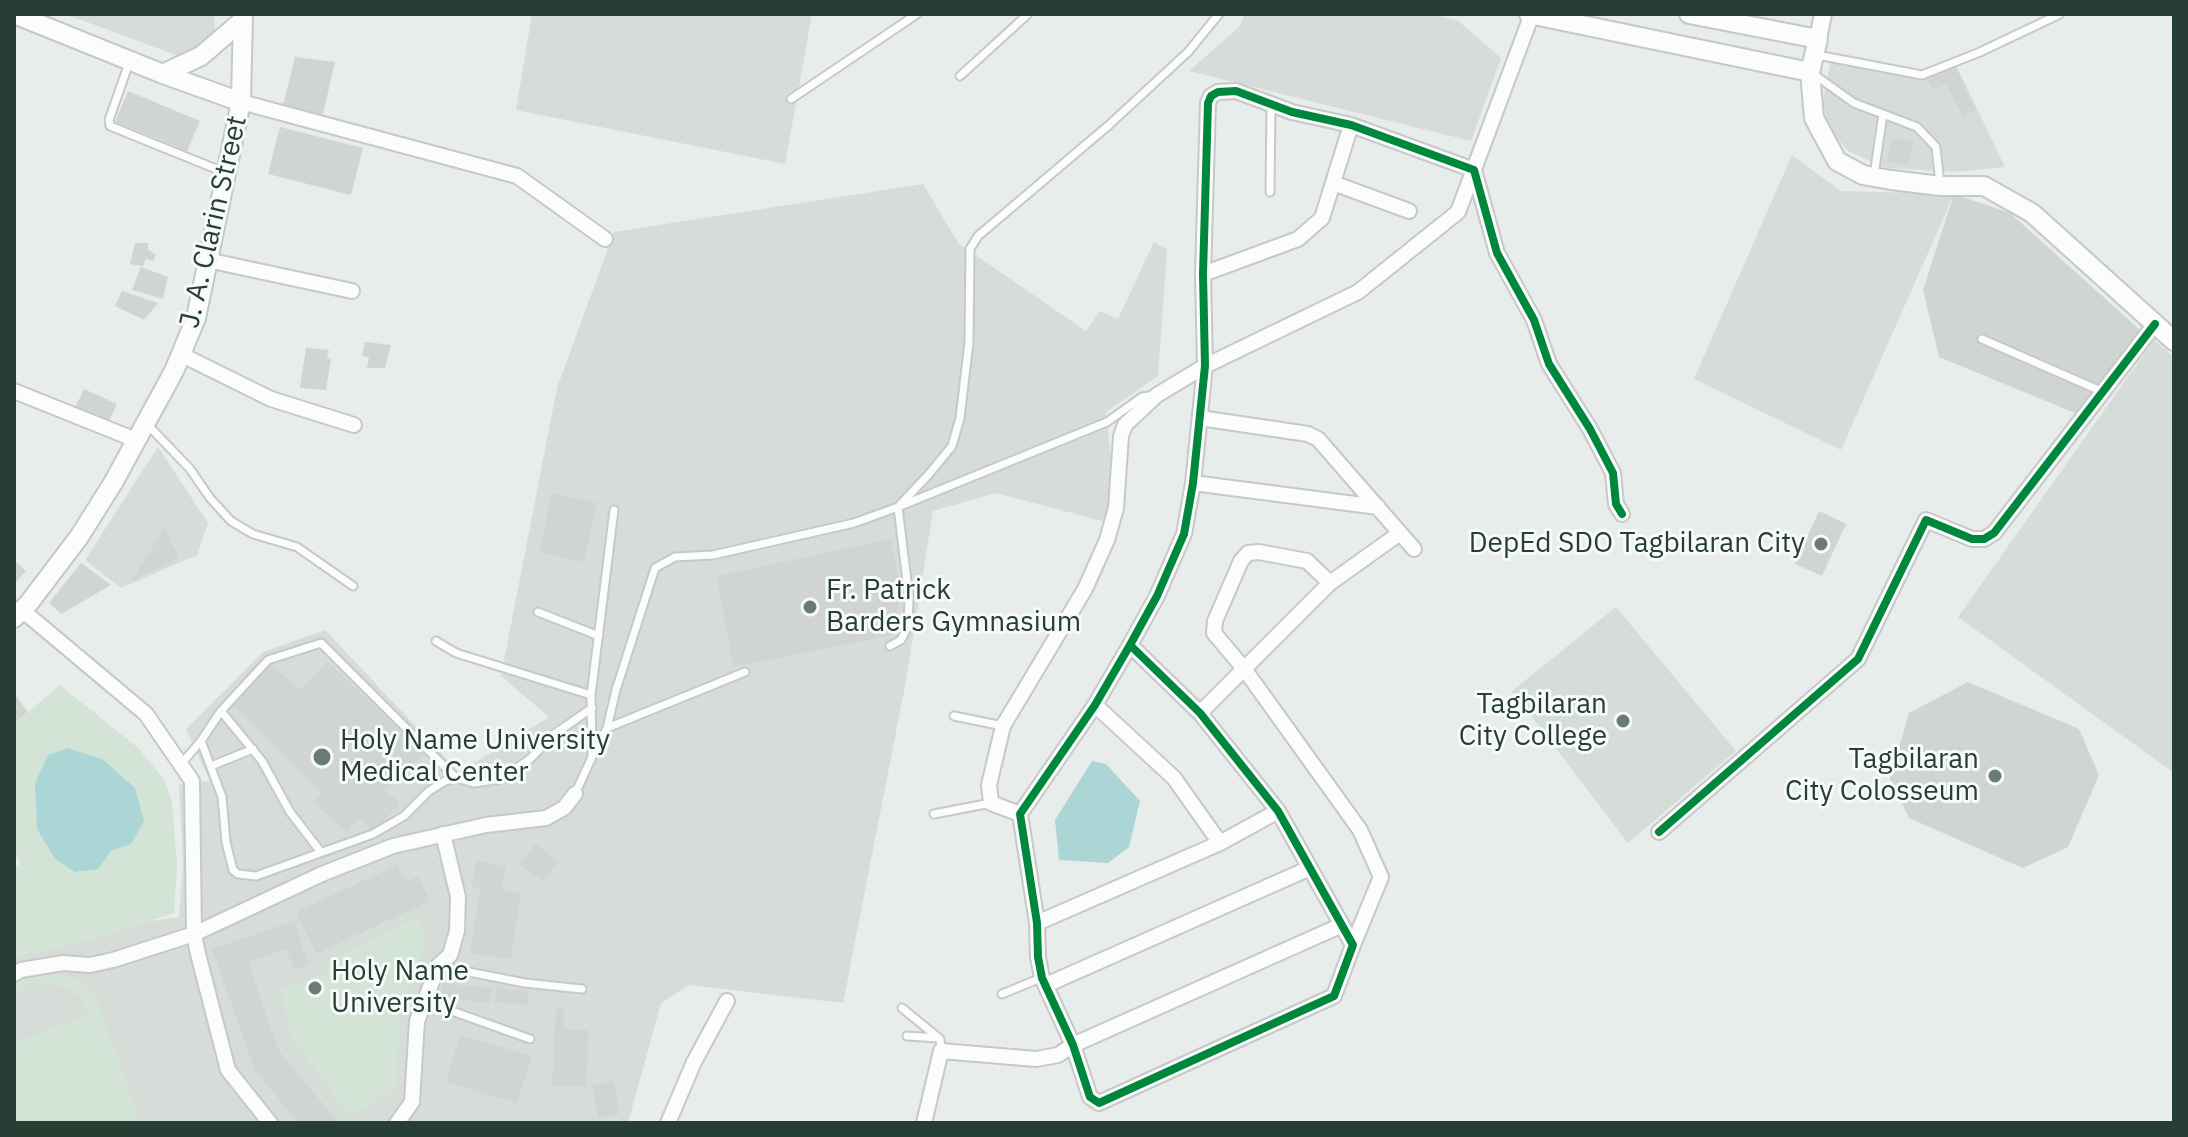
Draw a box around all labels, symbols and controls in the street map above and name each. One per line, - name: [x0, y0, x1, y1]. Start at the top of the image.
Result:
- street label: J. A. Clarin Street: [173, 112, 255, 332]
- place label: DepEd SDO Tagbilaran City: [1469, 527, 1805, 561]
- marker: DepEd SDO Tagbilaran City: [1812, 535, 1830, 553]
- place label: Fr. Patrick Barders Gymnasium: [826, 574, 1081, 640]
- marker: Fr. Patrick Barders Gymnasium: [801, 598, 819, 616]
- place label: Tagbilaran City College: [1459, 688, 1607, 754]
- marker: Tagbilaran City College: [1614, 712, 1632, 730]
- place label: Holy Name University Medical Center: [340, 724, 610, 790]
- place label: Tagbilaran City Colosseum: [1785, 743, 1979, 809]
- marker: Holy Name University Medical Center: [311, 746, 333, 768]
- marker: Tagbilaran City Colosseum: [1986, 767, 2004, 785]
- place label: Holy Name University: [331, 955, 469, 1021]
- marker: Holy Name University: [306, 979, 324, 997]

